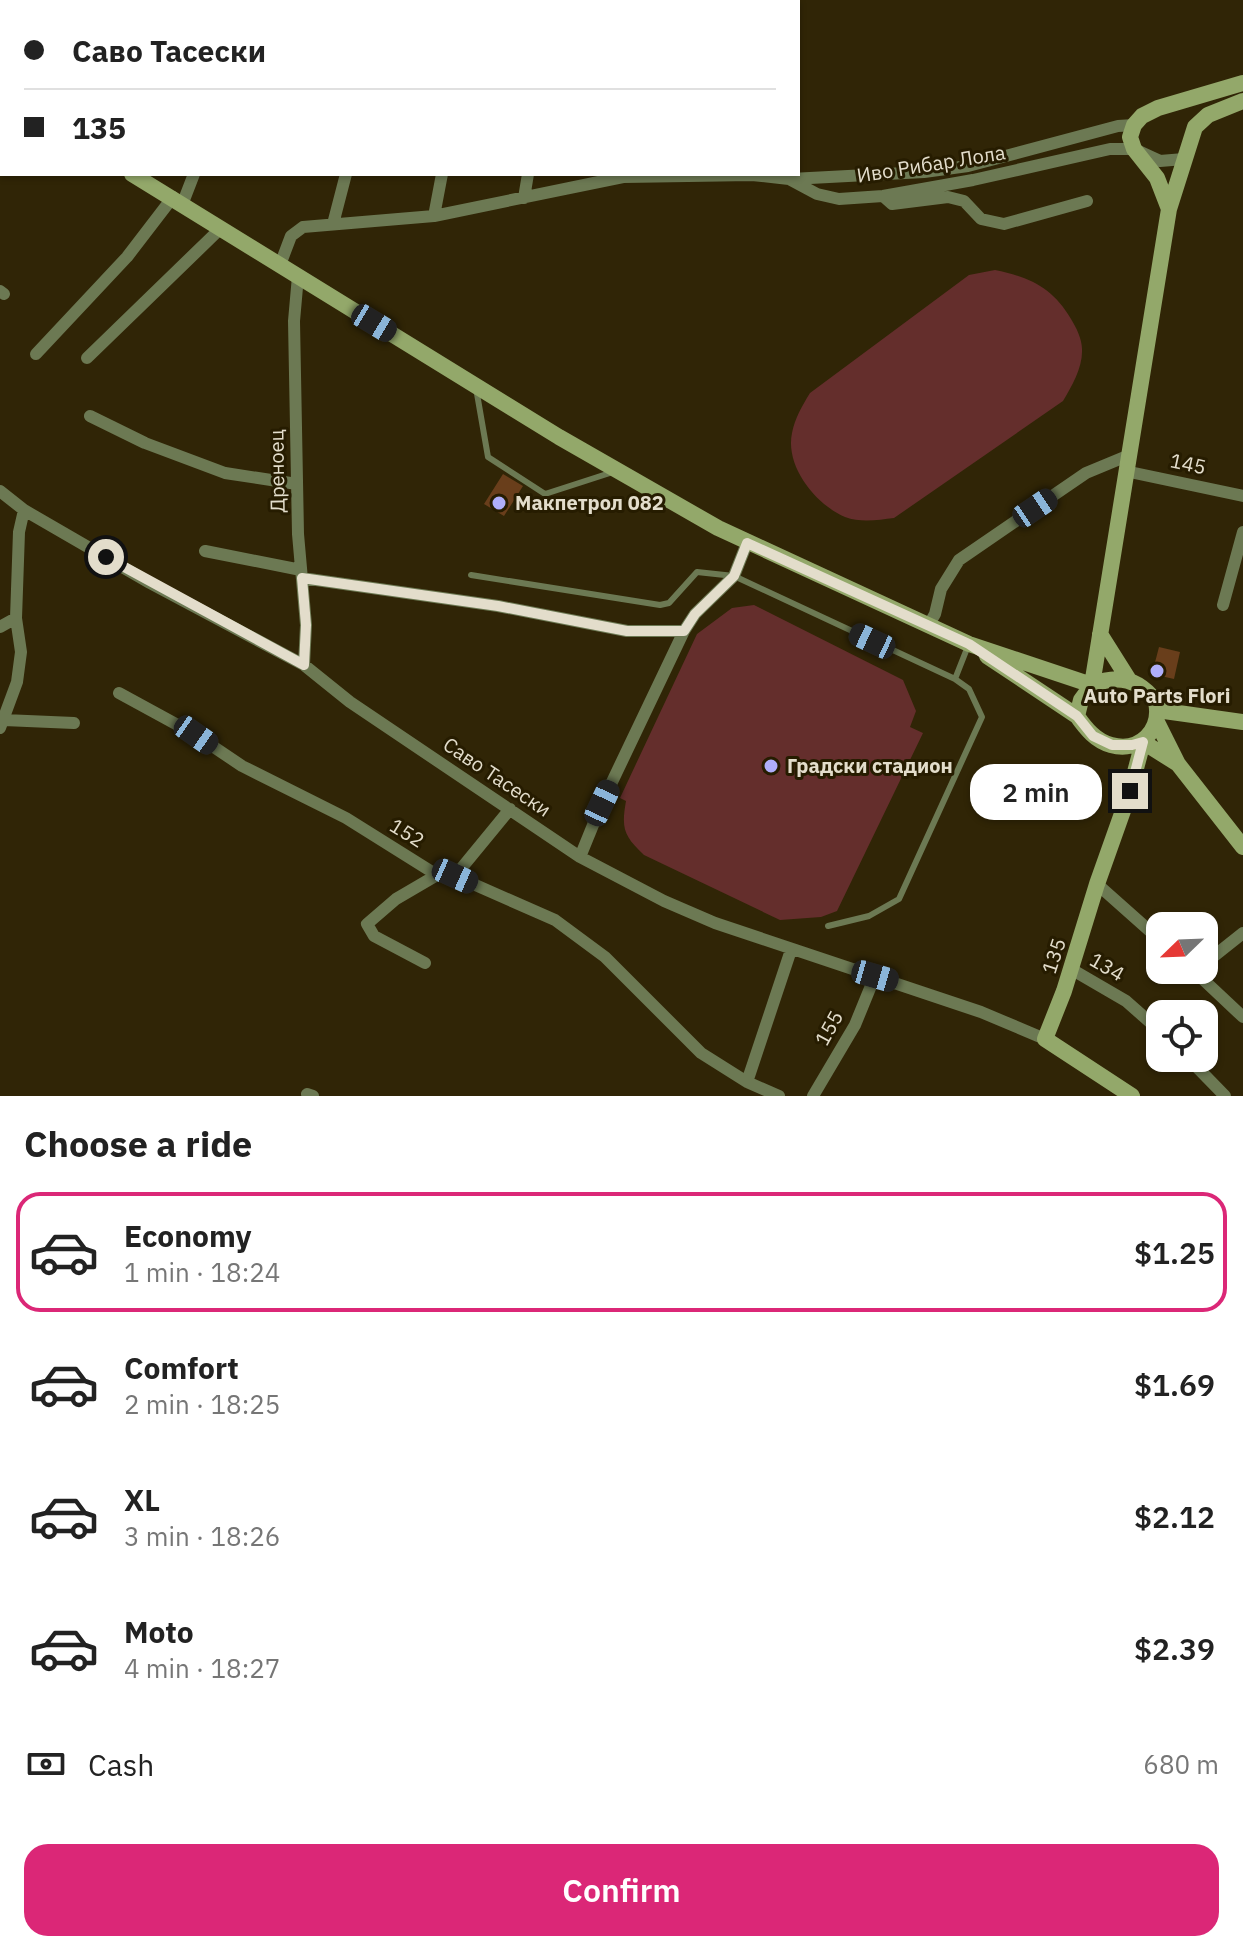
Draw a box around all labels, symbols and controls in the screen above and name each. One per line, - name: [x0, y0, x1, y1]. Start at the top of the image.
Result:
- text: Саво Тасески: [72, 31, 266, 70]
- text: 135: [72, 108, 126, 147]
- street label: Иво Рибар Лола: [855, 138, 1007, 189]
- car: [347, 300, 401, 346]
- street label: Дреноец: [262, 429, 291, 513]
- street label: 145: [1168, 447, 1209, 480]
- car: [1008, 485, 1062, 531]
- place label: Макпетрол 082: [515, 489, 664, 516]
- marker: Макпетрол 082: [490, 494, 508, 512]
- route start: [88, 539, 124, 575]
- car: [845, 620, 899, 662]
- marker: Auto Parts Flori: [1148, 662, 1166, 680]
- place label: Auto Parts Flori: [1084, 682, 1230, 709]
- car: [169, 711, 223, 759]
- street label: Саво Тасески: [438, 731, 556, 823]
- place label: Градски стадион: [787, 752, 953, 779]
- marker: Градски стадион: [762, 757, 780, 775]
- callout: 2 min: [970, 763, 1102, 819]
- route end: [1112, 773, 1148, 809]
- text: 2 min: [1002, 775, 1070, 809]
- car: [581, 776, 623, 830]
- street label: 152: [385, 812, 430, 854]
- car: [428, 855, 482, 897]
- north arrow: [1146, 912, 1218, 984]
- map controls: [1146, 912, 1218, 1072]
- street label: 135: [1035, 935, 1072, 977]
- street label: 134: [1085, 946, 1130, 987]
- car: [849, 958, 901, 994]
- button: locate: [1146, 1000, 1218, 1072]
- street label: 155: [808, 1005, 849, 1050]
- text: Choose a ride: [24, 1120, 252, 1167]
- icon: car: [28, 1216, 100, 1288]
- text: Economy: [124, 1216, 252, 1255]
- text: $1.25: [1134, 1233, 1215, 1272]
- text: 1 min · 18:24: [124, 1255, 280, 1289]
- icon: car: [28, 1348, 100, 1420]
- text: Comfort: [124, 1348, 239, 1387]
- text: $1.69: [1134, 1365, 1215, 1404]
- text: 2 min · 18:25: [124, 1387, 280, 1421]
- icon: car: [28, 1480, 100, 1552]
- text: XL: [124, 1480, 160, 1519]
- text: $2.12: [1134, 1497, 1215, 1536]
- text: 3 min · 18:26: [124, 1519, 280, 1553]
- icon: car: [28, 1612, 100, 1684]
- text: Moto: [124, 1612, 194, 1651]
- text: $2.39: [1134, 1629, 1215, 1668]
- text: 4 min · 18:27: [124, 1651, 280, 1685]
- icon: cash: [24, 1742, 68, 1786]
- text: Cash: [88, 1745, 154, 1784]
- text: 680 m: [1143, 1747, 1219, 1781]
- button: Confirm: [24, 1844, 1219, 1936]

